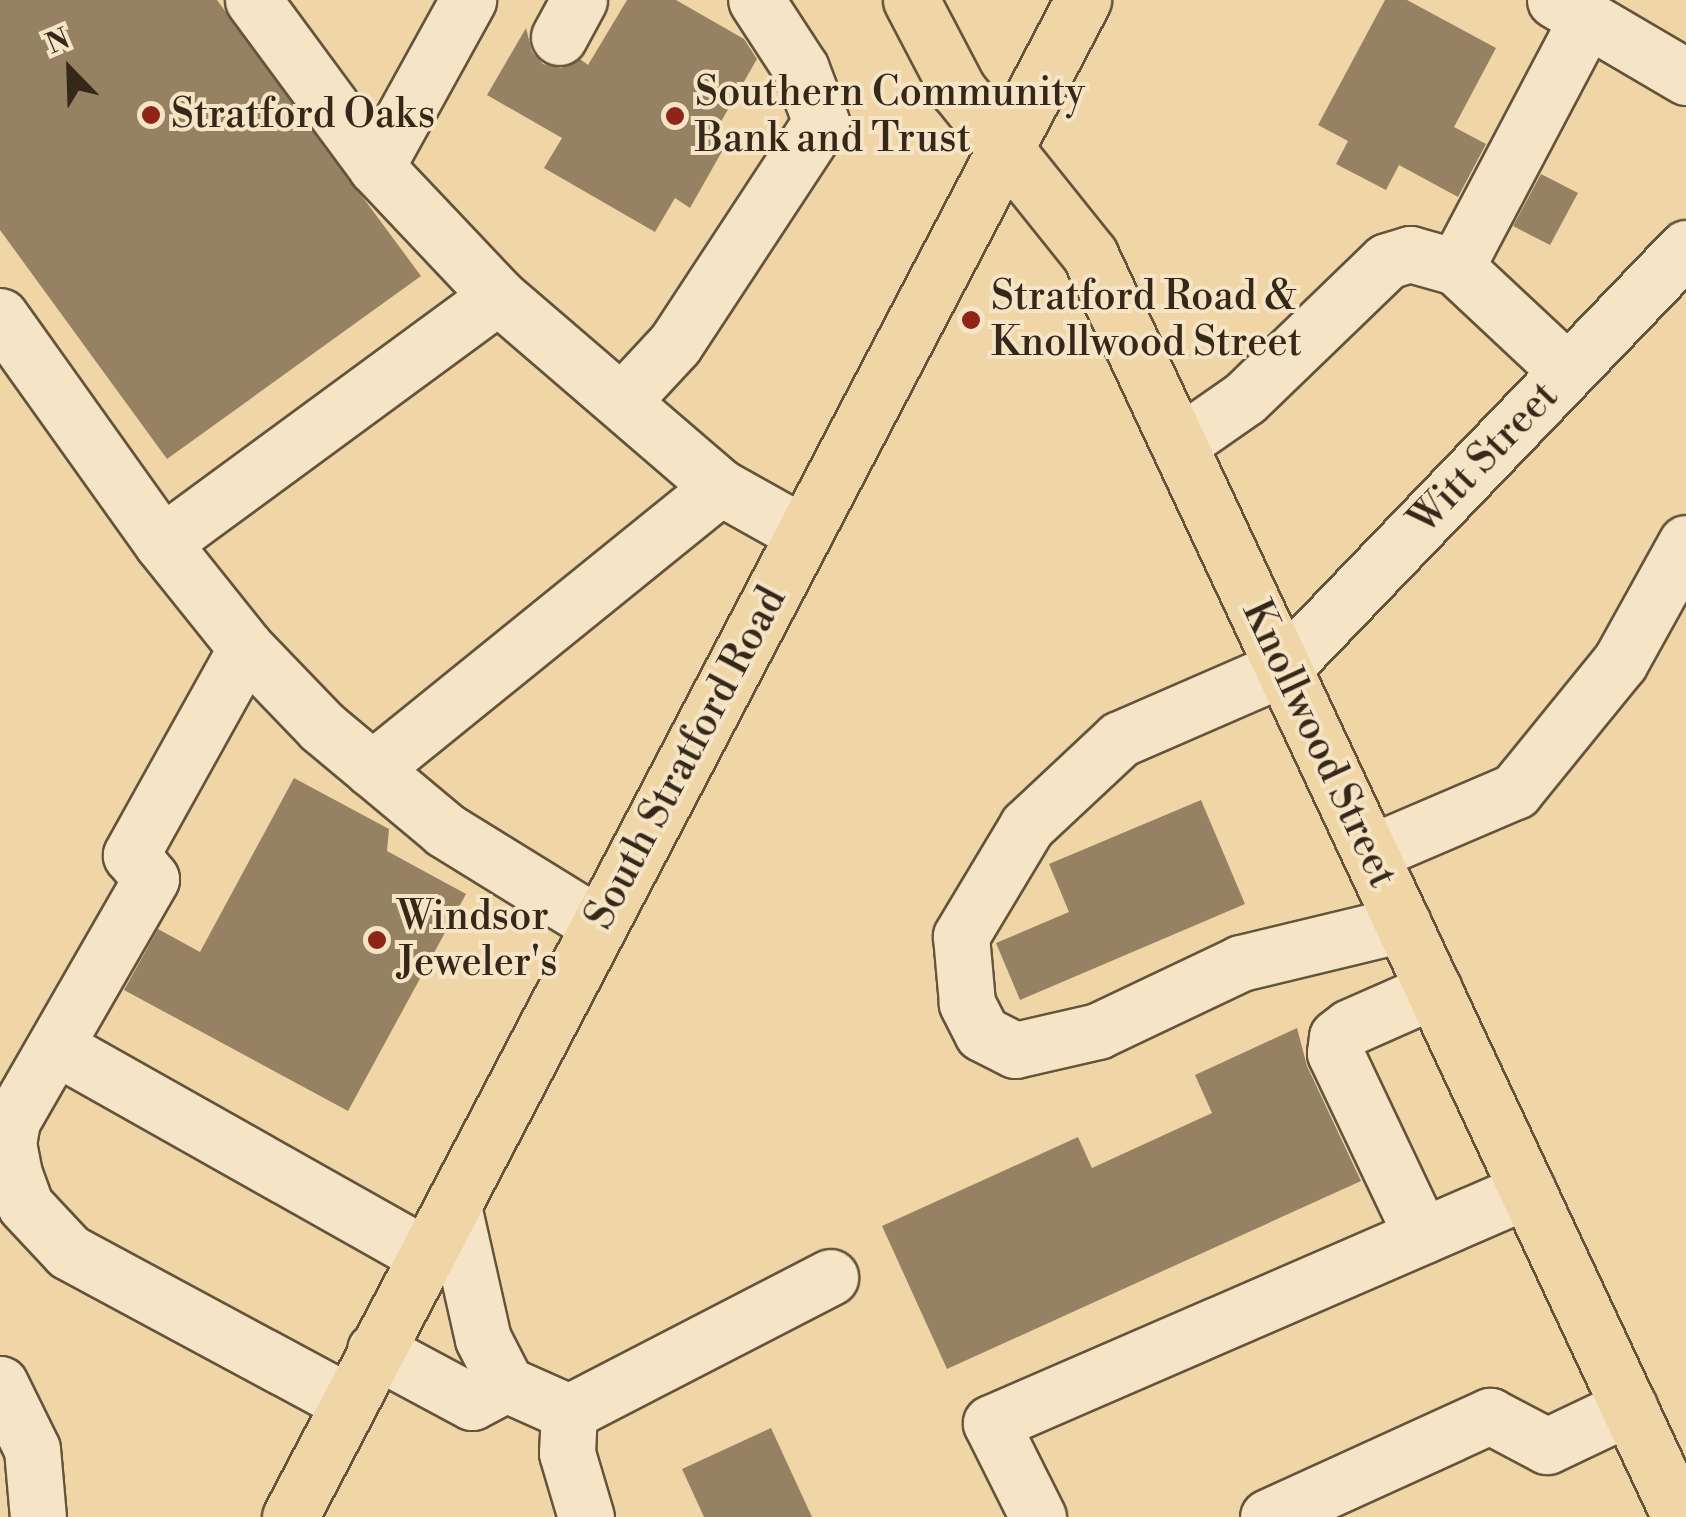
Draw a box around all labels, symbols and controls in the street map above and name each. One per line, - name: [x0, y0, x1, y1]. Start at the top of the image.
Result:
- north arrow: [20, 20, 120, 120]
- text: N: [41, 21, 75, 62]
- place label: Southern Community Bank and Trust: [695, 69, 1085, 163]
- place label: Stratford Oaks: [171, 91, 435, 139]
- marker: Stratford Oaks: [140, 104, 162, 126]
- marker: Southern Community Bank and Trust: [664, 105, 686, 127]
- place label: Stratford Road & Knollwood Street: [991, 273, 1302, 367]
- marker: Stratford Road & Knollwood Street: [960, 309, 982, 331]
- street label: Witt Street: [1400, 372, 1568, 544]
- street label: South Stratford Road: [576, 579, 796, 937]
- street label: Knollwood Street: [1232, 593, 1406, 895]
- place label: Windsor Jeweler's: [397, 893, 558, 987]
- marker: Windsor Jeweler's: [366, 929, 388, 951]

